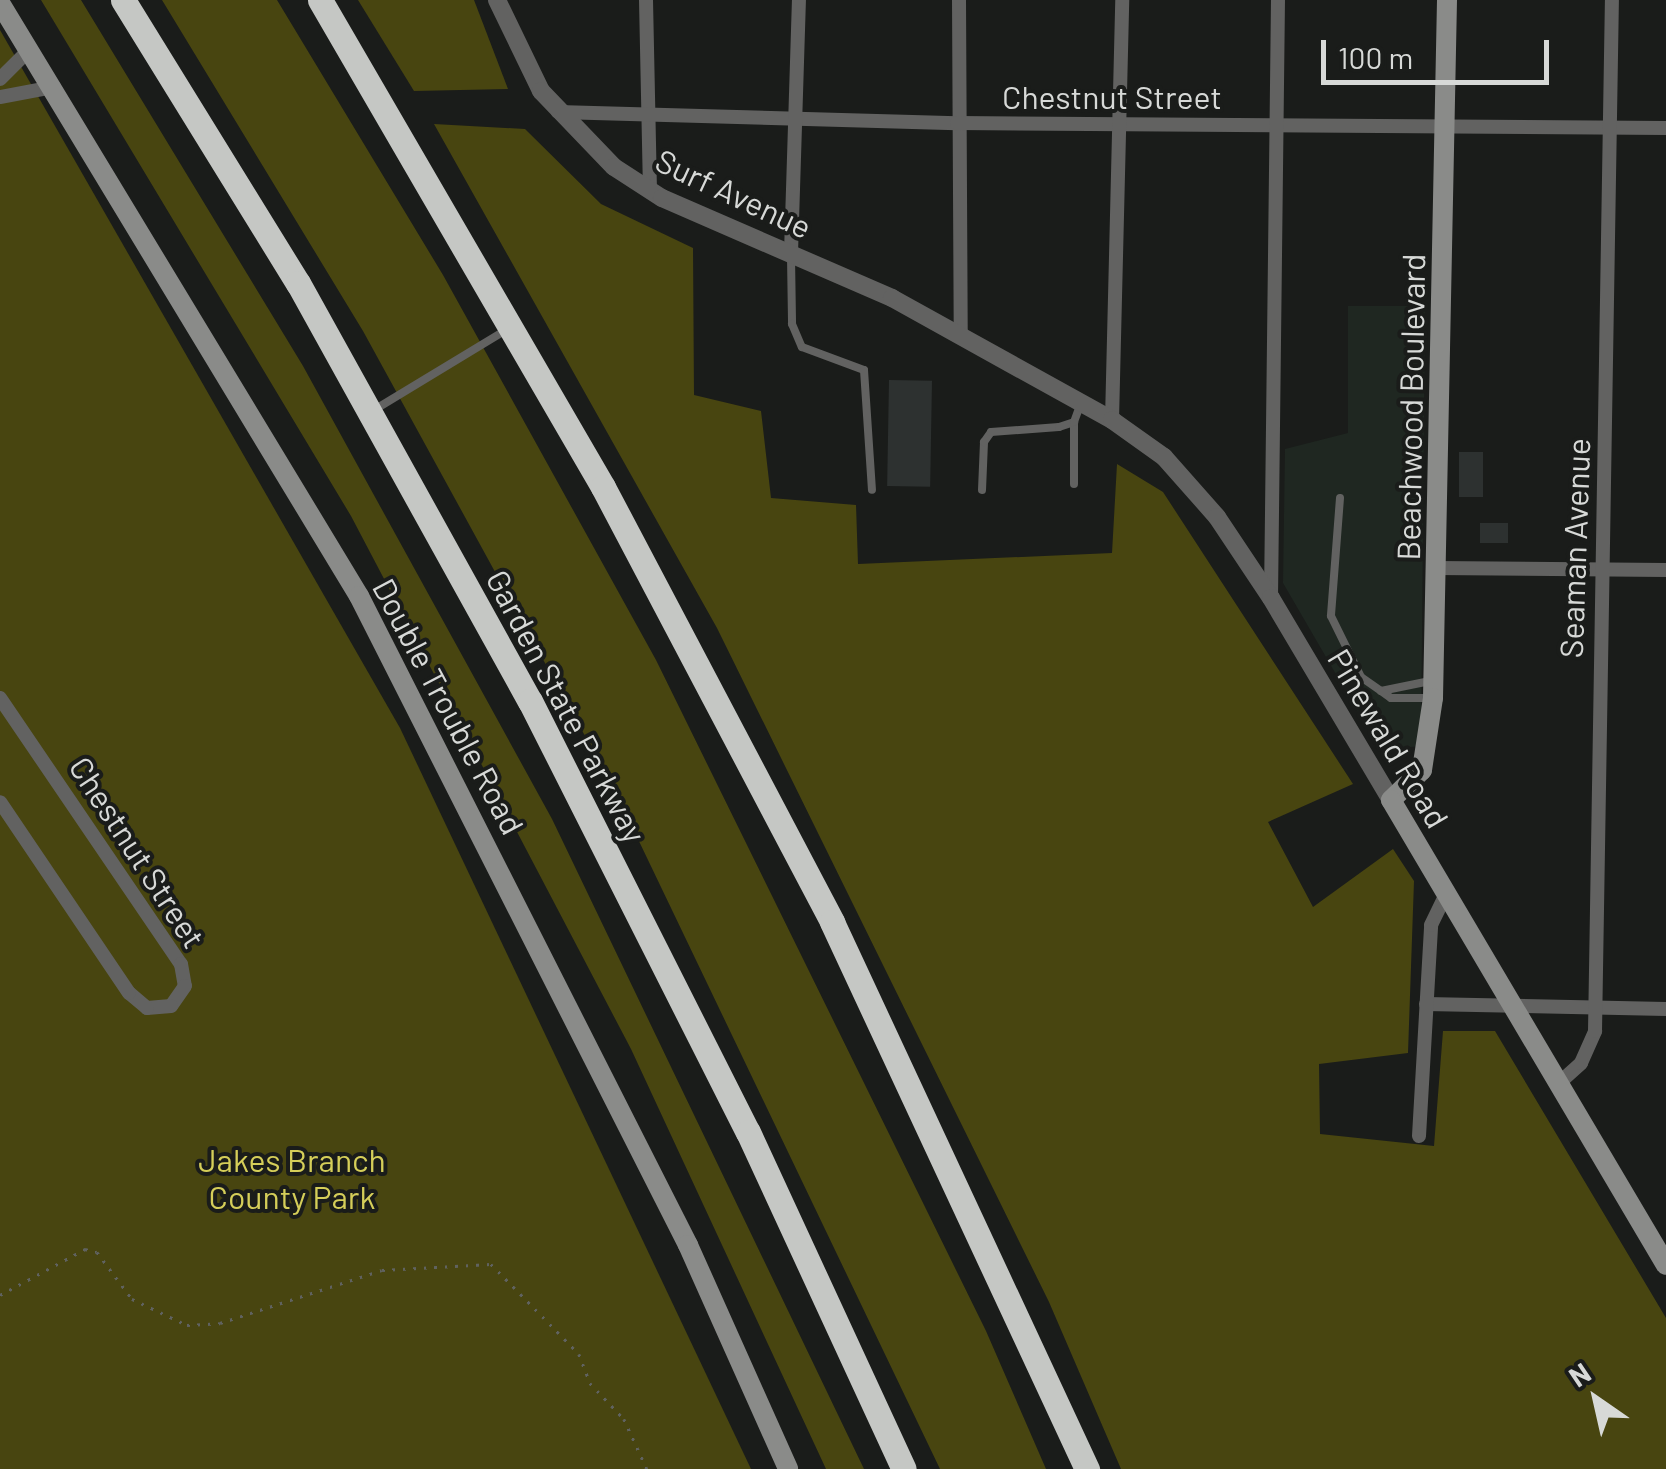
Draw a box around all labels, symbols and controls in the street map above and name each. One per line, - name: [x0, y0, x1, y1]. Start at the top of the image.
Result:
- scale bar: [1326, 20, 1554, 82]
- text: 100 m: [1338, 39, 1413, 75]
- street label: Chestnut Street: [1002, 77, 1222, 115]
- street label: Surf Avenue: [650, 140, 818, 246]
- street label: Beachwood Boulevard: [1388, 253, 1432, 561]
- street label: Seaman Avenue: [1551, 437, 1597, 659]
- street label: Garden State Parkway: [479, 563, 655, 849]
- street label: Double Trouble Road: [365, 571, 533, 841]
- street label: Pinewald Road: [1321, 642, 1457, 834]
- street label: Chestnut Street: [62, 749, 214, 955]
- park label: Jakes Branch County Park: [198, 1141, 386, 1216]
- north arrow: [1546, 1349, 1646, 1449]
- text: N: [1562, 1355, 1596, 1393]

